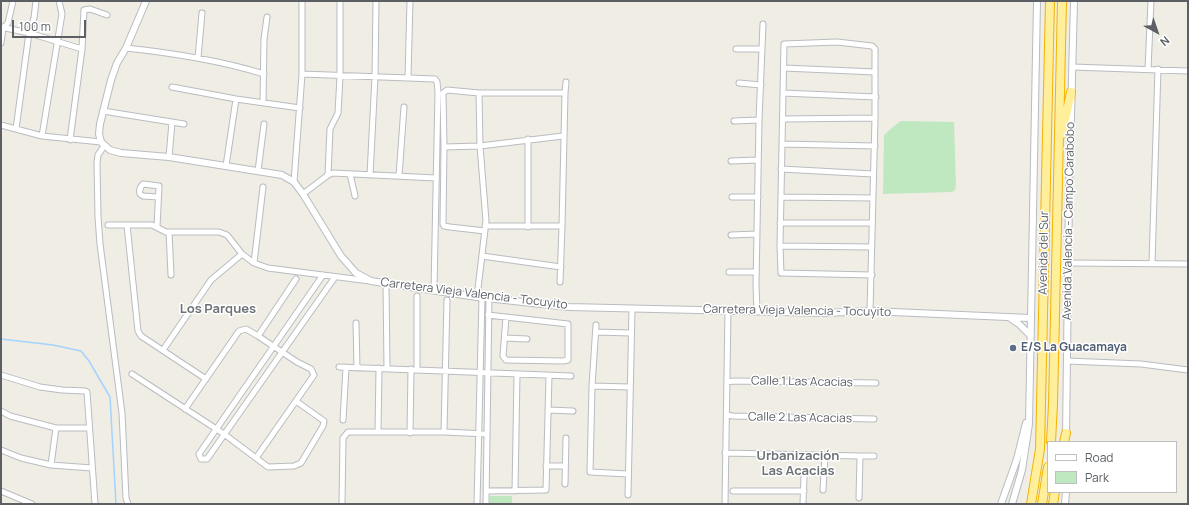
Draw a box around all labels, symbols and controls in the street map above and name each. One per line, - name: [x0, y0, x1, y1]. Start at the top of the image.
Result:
- scale bar: [14, 12, 88, 38]
- north arrow: [1137, 12, 1177, 52]
- text: 100 m: [19, 18, 51, 35]
- text: N: [1157, 33, 1173, 50]
- street label: Avenida Valencia - Campo Carabobo: [1060, 122, 1078, 320]
- street label: Avenida del Sur: [1036, 211, 1052, 295]
- street label: Carretera Vieja Valencia - Tocuyito: [380, 275, 568, 313]
- district label: Los Parques: [180, 301, 256, 317]
- street label: Carretera Vieja Valencia - Tocuyito: [703, 302, 891, 320]
- place label: E/S La Guacamaya: [1021, 341, 1127, 355]
- marker: E/S La Guacamaya: [1008, 343, 1018, 353]
- street label: Calle 1 Las Acacias: [751, 374, 853, 390]
- street label: Calle 2 Las Acacias: [748, 410, 852, 426]
- legend: [1047, 441, 1177, 493]
- district label: Urbanización Las Acacias: [757, 448, 839, 479]
- text: Road: [1085, 449, 1113, 466]
- text: Park: [1085, 469, 1109, 486]

